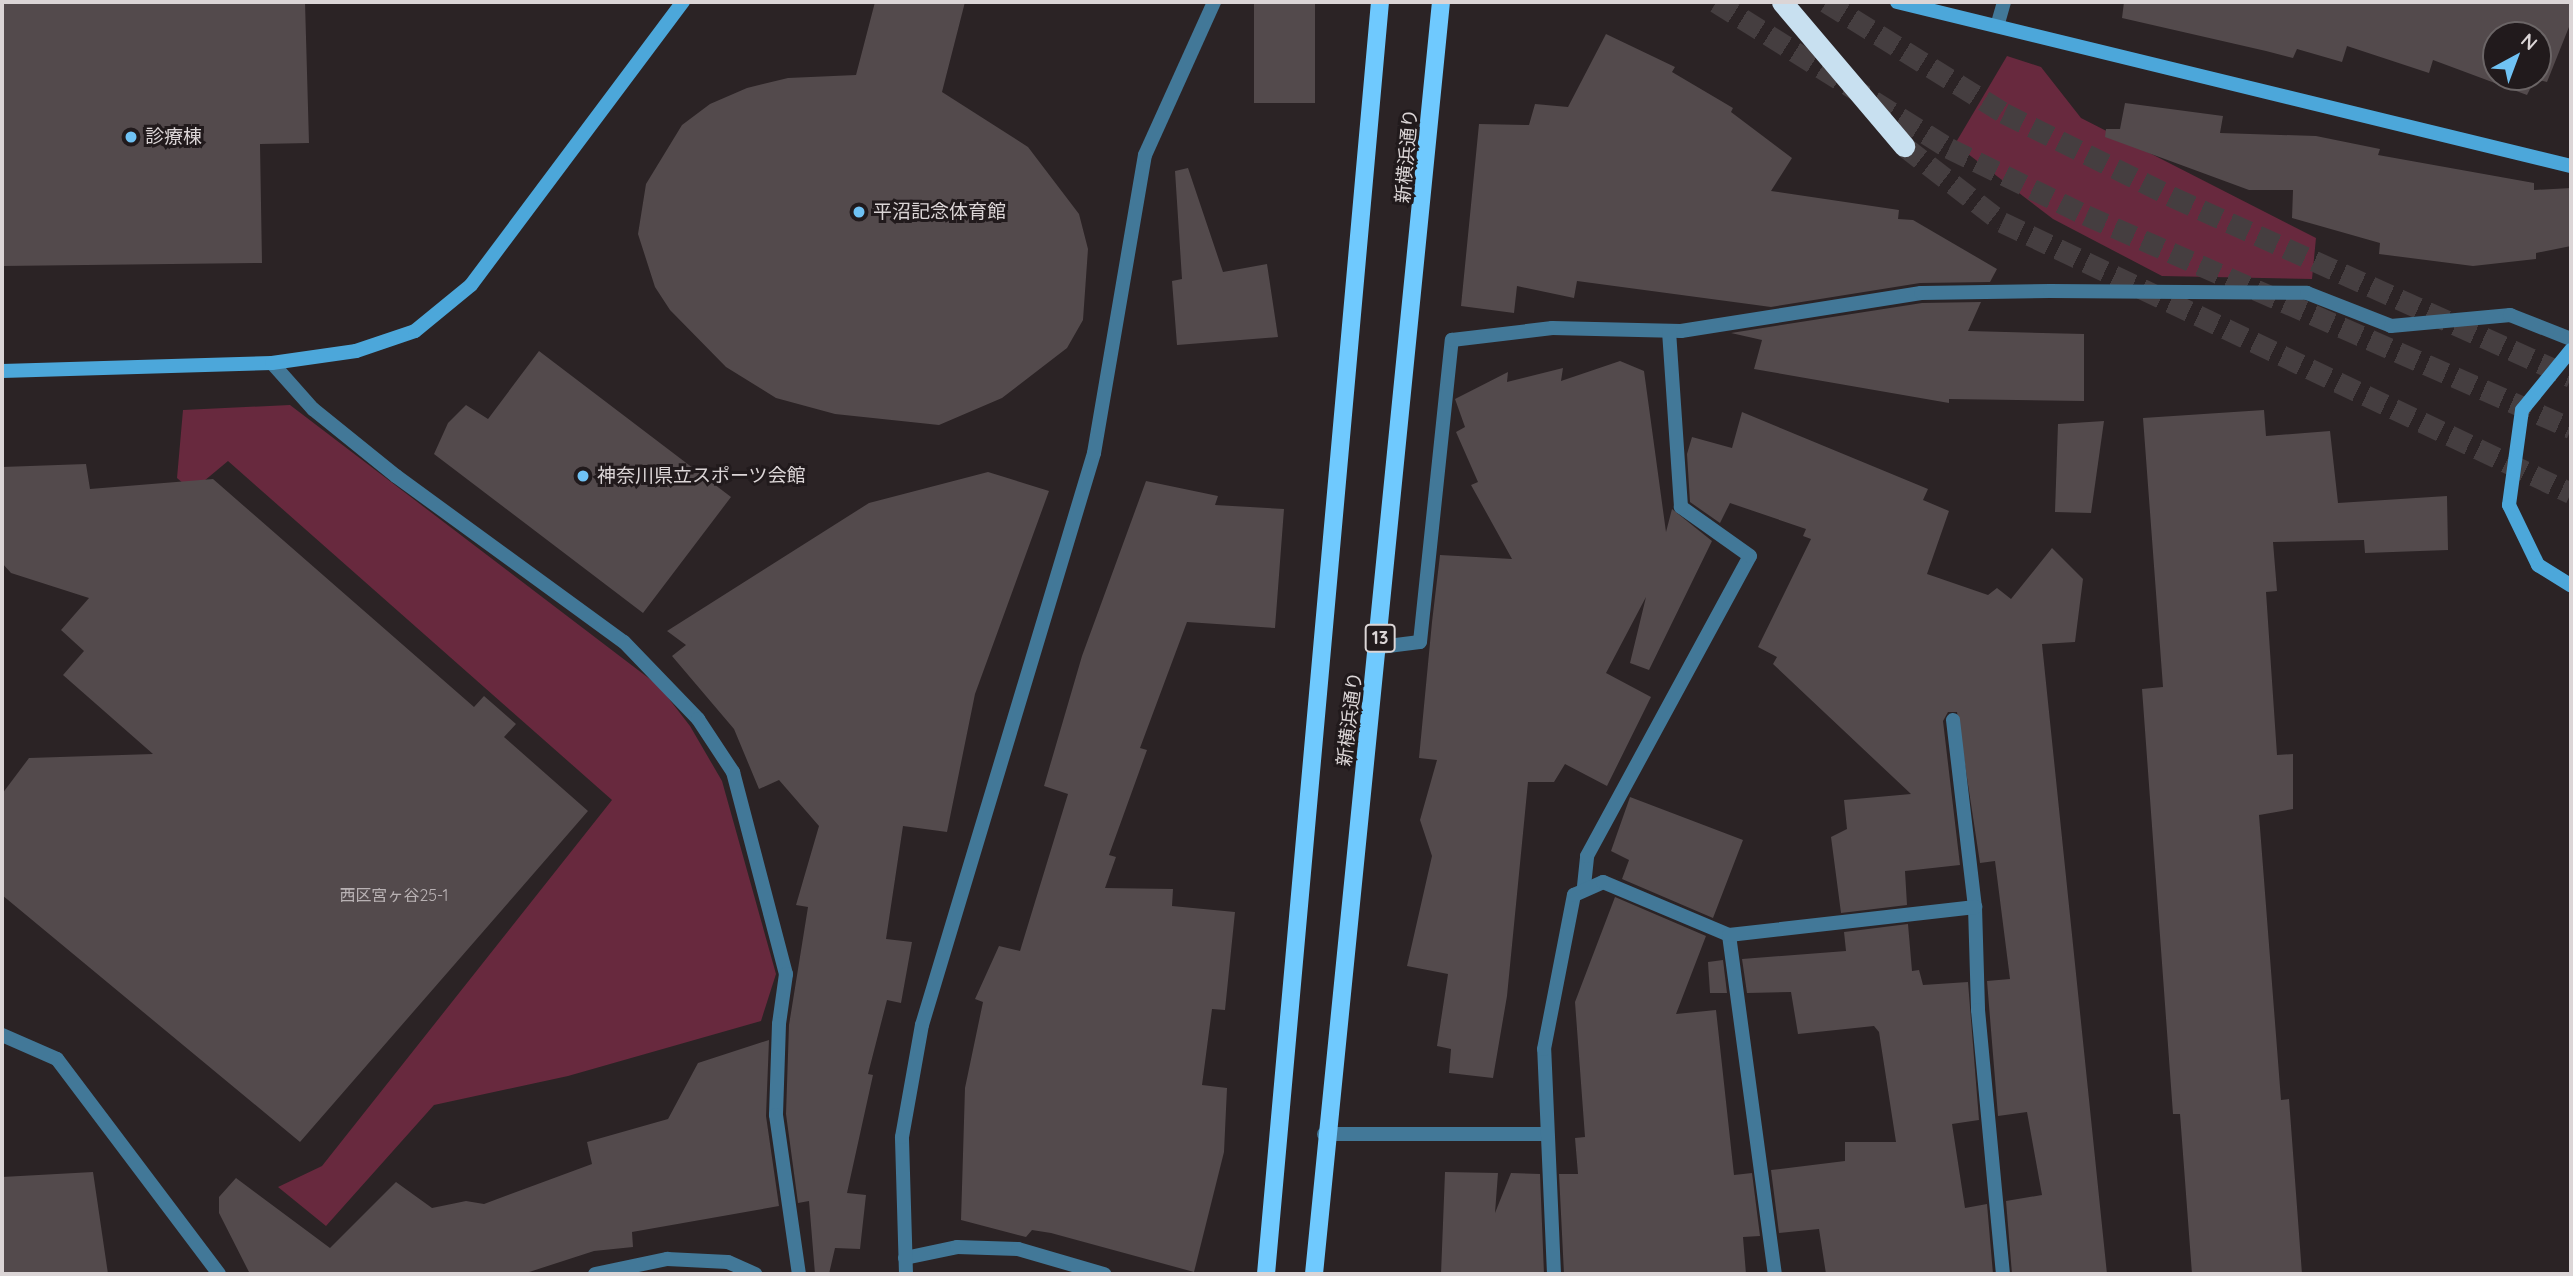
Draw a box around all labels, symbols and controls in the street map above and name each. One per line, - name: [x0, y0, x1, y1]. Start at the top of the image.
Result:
- north arrow: [2482, 21, 2552, 91]
- text: N: [2516, 28, 2543, 55]
- street label: 新横浜通り: [1392, 108, 1422, 204]
- place label: 診療棟: [145, 126, 202, 148]
- marker: 診療棟: [123, 129, 139, 145]
- place label: 平沼記念体育館: [873, 201, 1006, 223]
- marker: 平沼記念体育館: [851, 204, 867, 220]
- place label: 神奈川県立スポーツ会館: [597, 465, 806, 487]
- marker: 神奈川県立スポーツ会館: [575, 468, 591, 484]
- road number: 13: [1364, 624, 1396, 652]
- street label: 新横浜通り: [1333, 670, 1367, 768]
- house number: 西区宮ヶ谷25-1: [340, 885, 448, 905]

